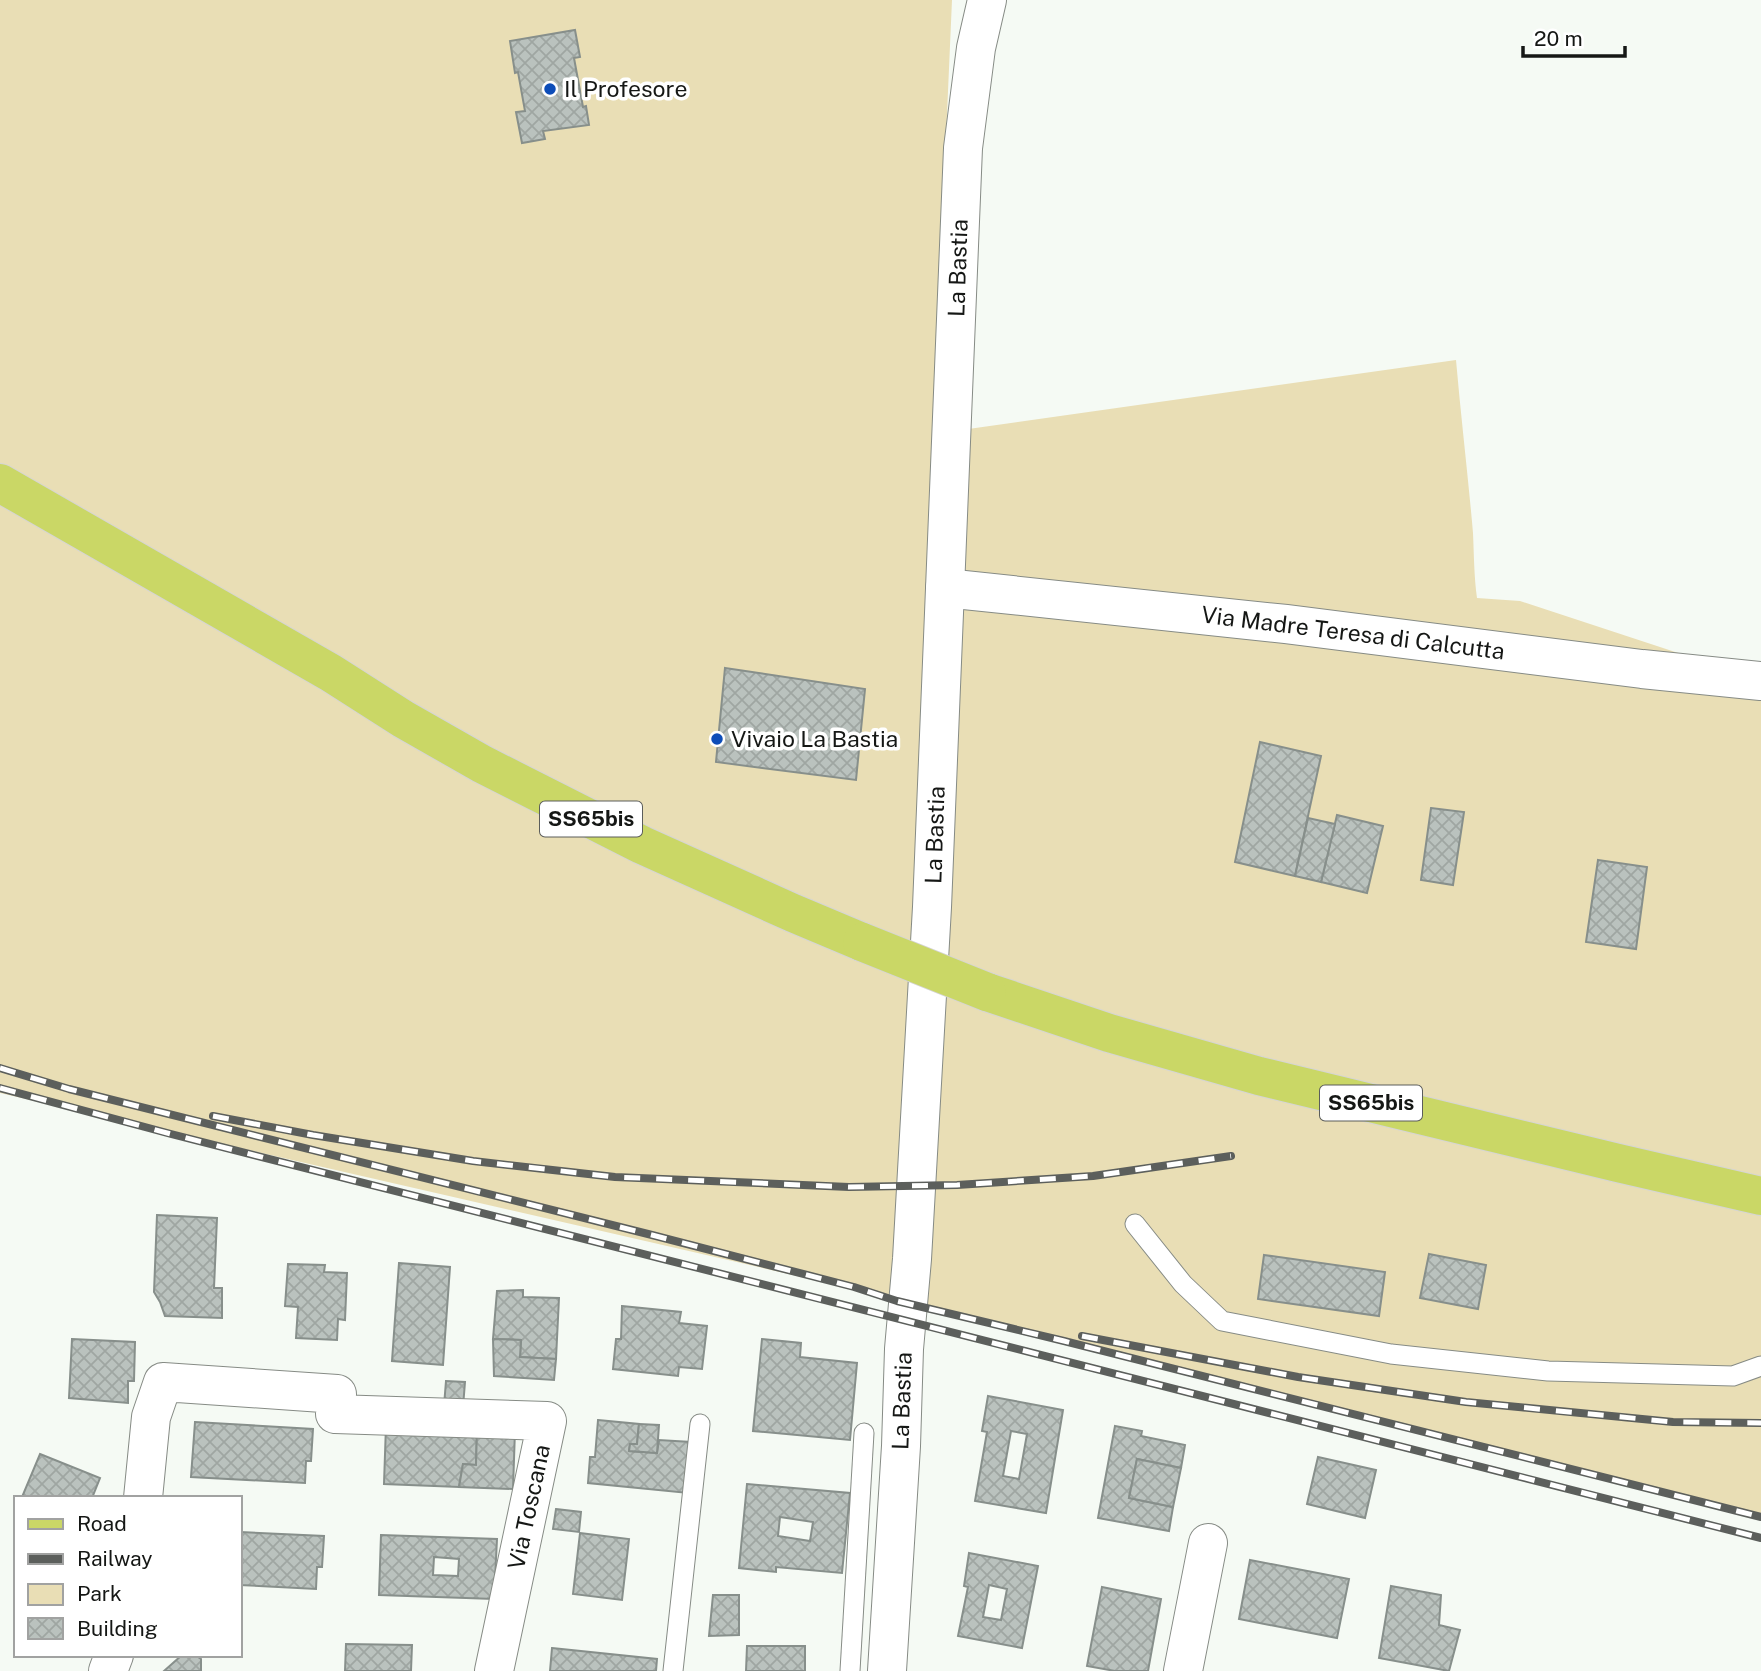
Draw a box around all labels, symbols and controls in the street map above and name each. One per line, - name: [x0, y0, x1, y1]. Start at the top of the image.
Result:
- scale bar: [1523, 14, 1624, 58]
- text: 20 m: [1534, 26, 1583, 51]
- place label: Il Profesore: [564, 75, 687, 102]
- marker: Il Profesore: [542, 81, 558, 97]
- street label: La Bastia: [942, 219, 973, 317]
- street label: Via Madre Teresa di Calcutta: [1200, 601, 1506, 665]
- place label: Vivaio La Bastia: [731, 725, 898, 752]
- marker: Vivaio La Bastia: [709, 731, 725, 747]
- street label: La Bastia: [919, 786, 950, 884]
- road number: SS65bis: [540, 802, 642, 836]
- road number: SS65bis: [1320, 1086, 1422, 1120]
- street label: La Bastia: [886, 1352, 917, 1450]
- street label: Via Toscana: [502, 1442, 555, 1572]
- legend: [14, 1496, 242, 1657]
- text: Road: [77, 1511, 127, 1536]
- text: Railway: [77, 1546, 153, 1571]
- text: Park: [77, 1581, 122, 1606]
- text: Building: [77, 1616, 158, 1641]

